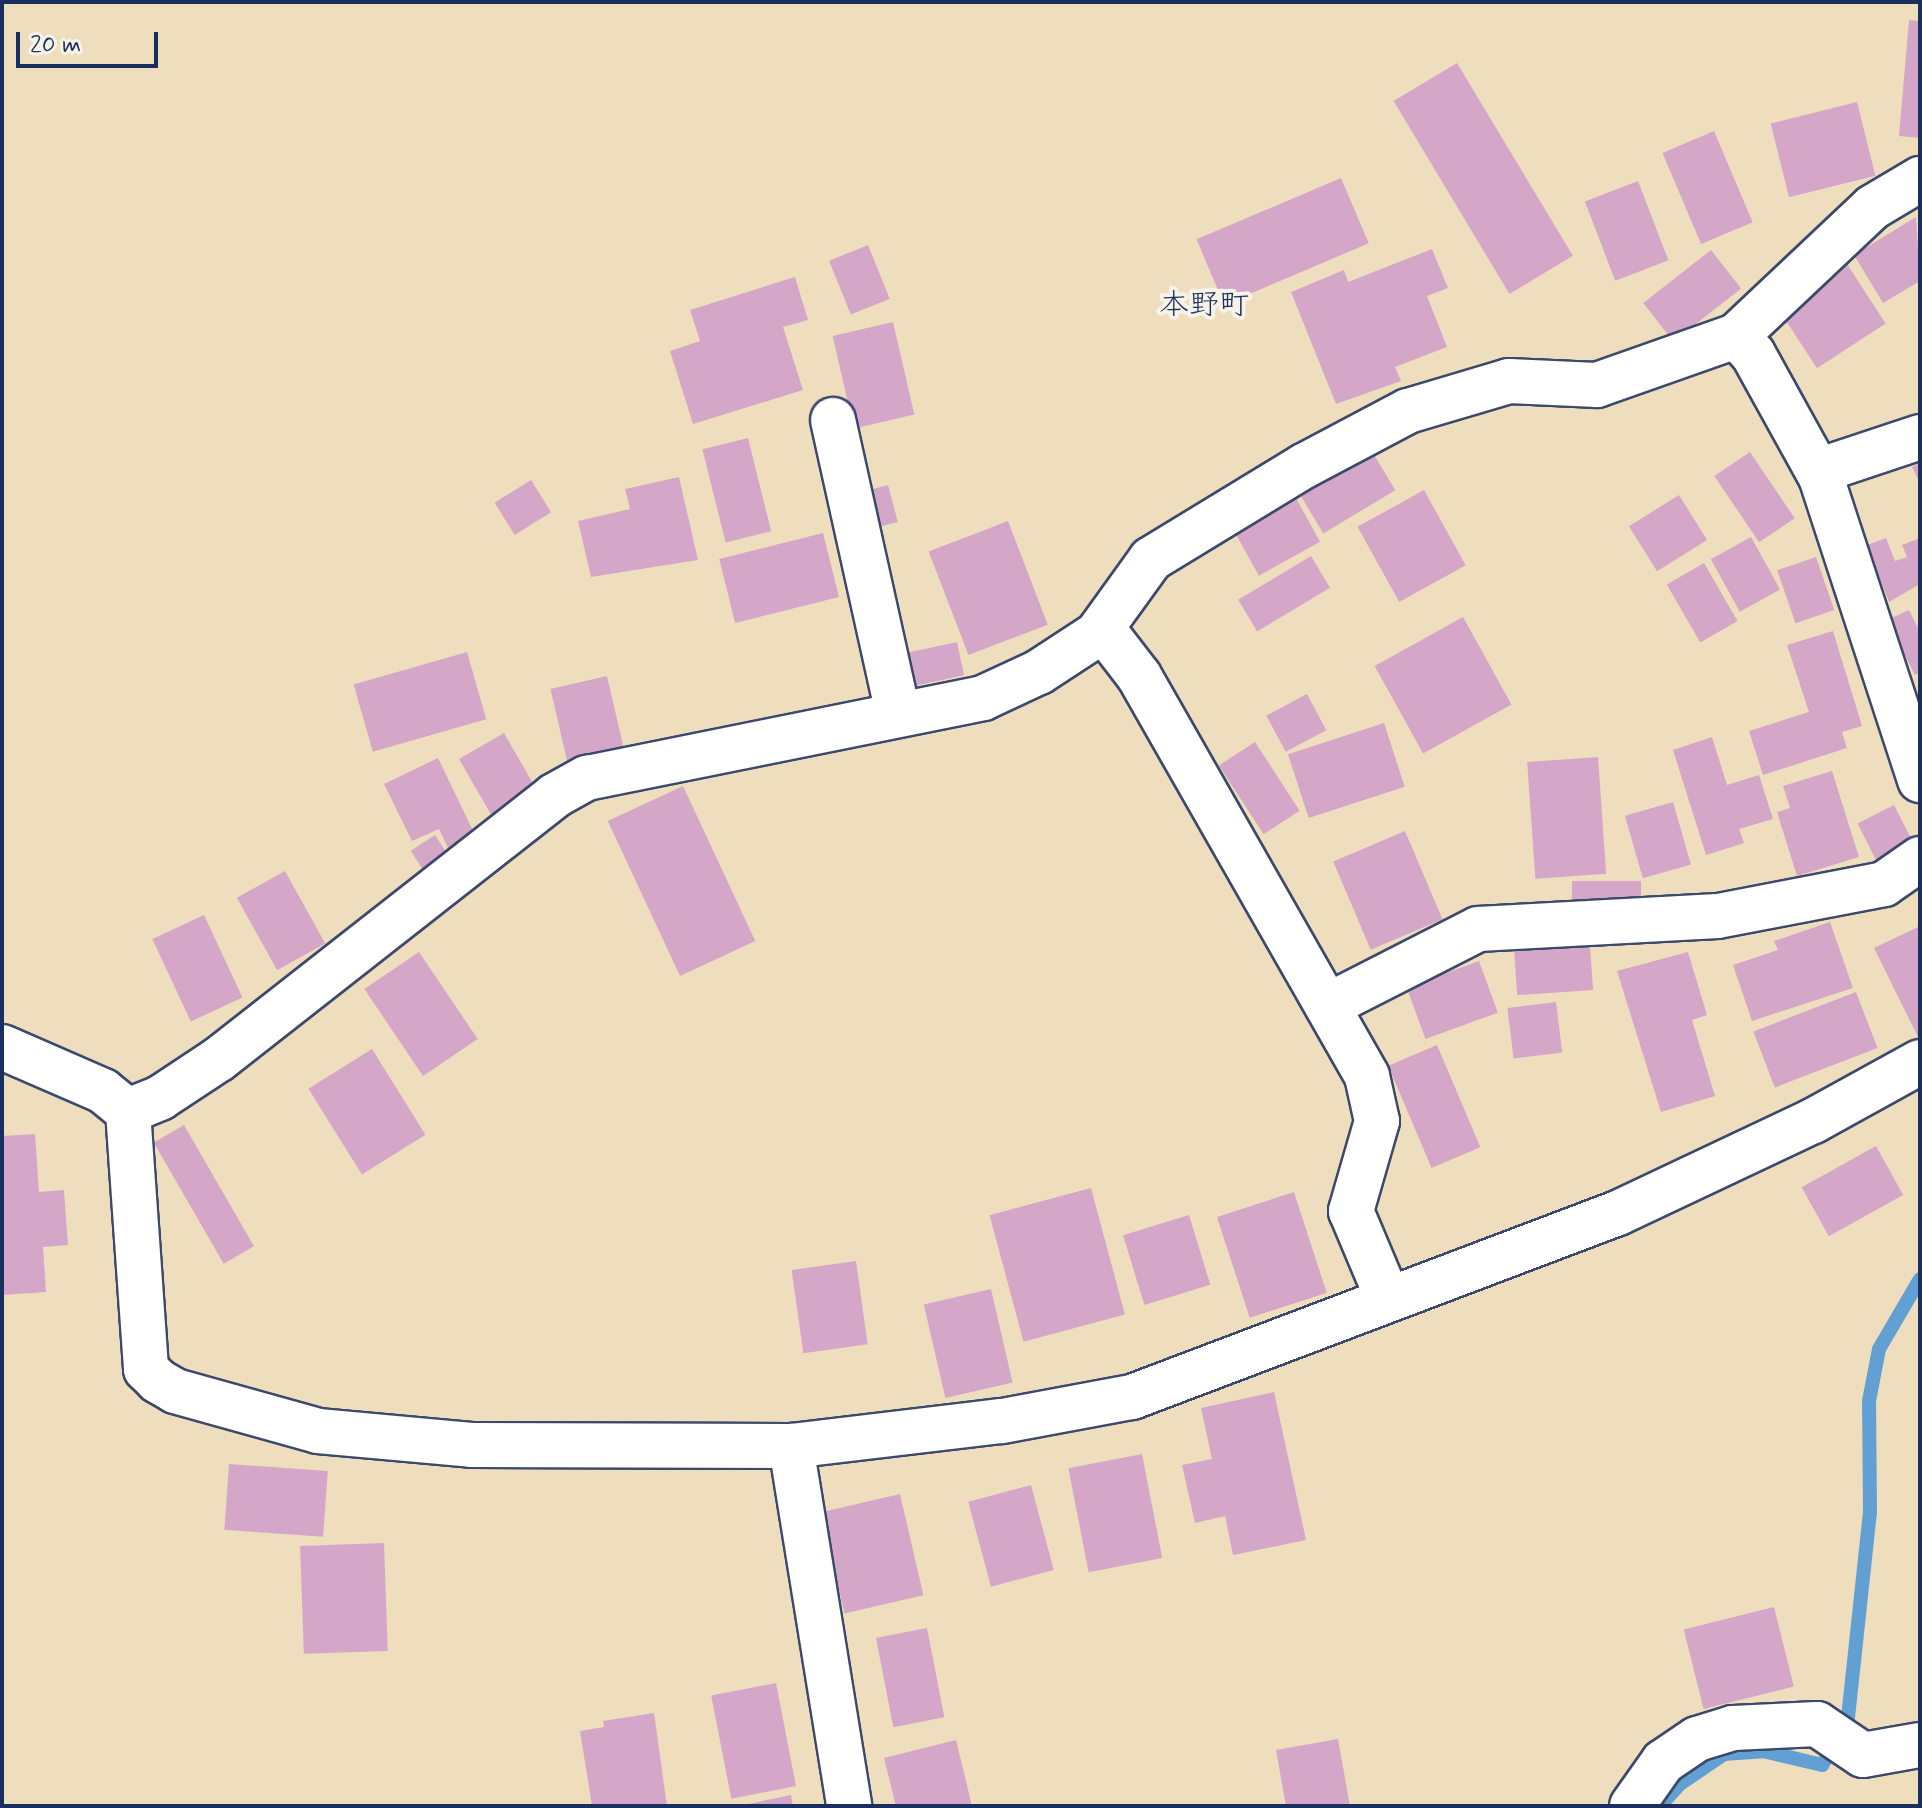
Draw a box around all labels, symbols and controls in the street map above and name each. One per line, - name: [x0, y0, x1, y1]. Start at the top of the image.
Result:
- scale bar: [20, 16, 162, 66]
- text: 20 m: [30, 30, 81, 61]
- district label: 本野町: [1159, 288, 1249, 324]

